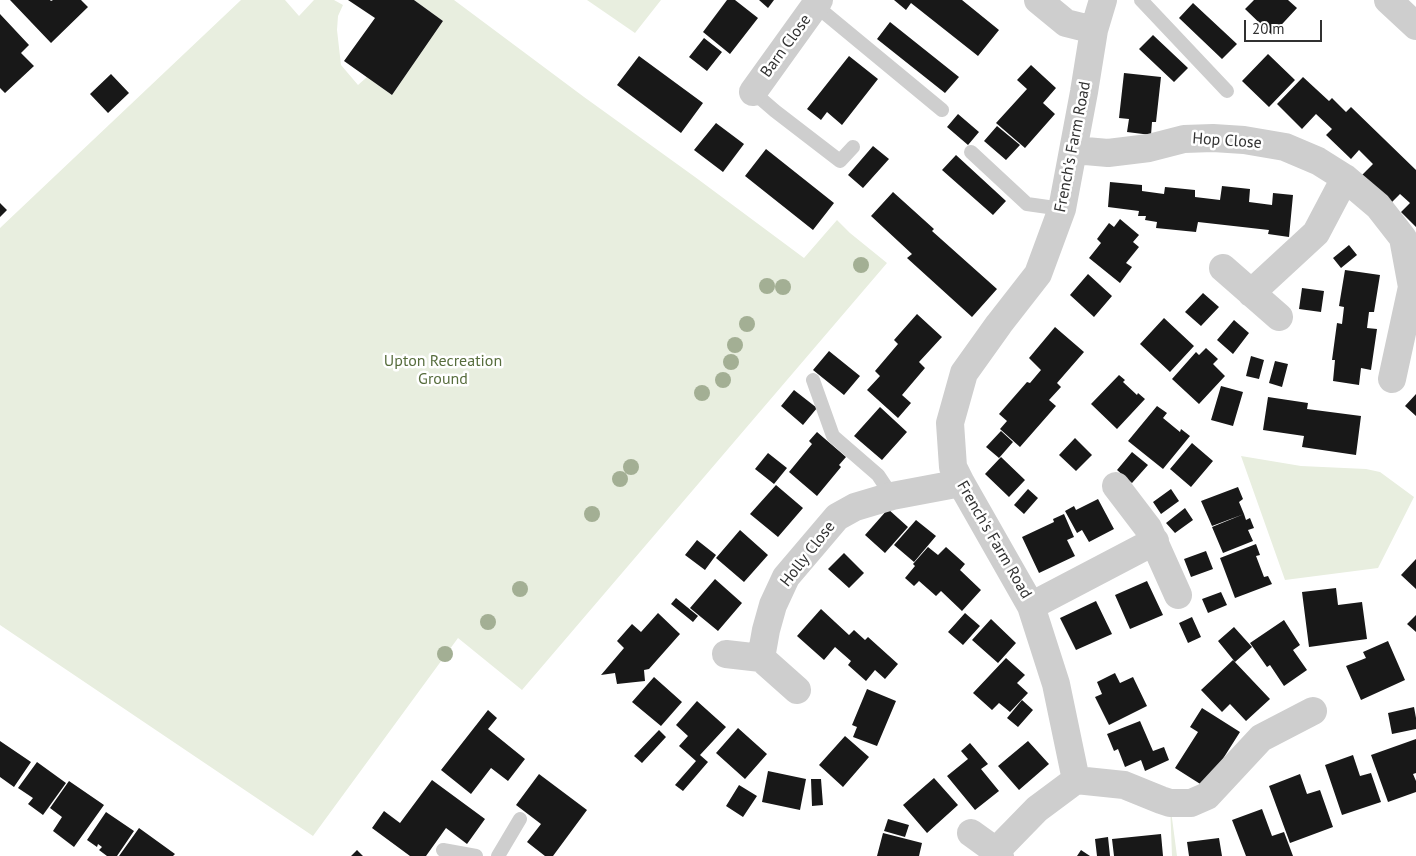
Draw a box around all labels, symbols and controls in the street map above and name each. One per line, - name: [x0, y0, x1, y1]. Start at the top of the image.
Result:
- scale bar: [1246, 10, 1324, 42]
- street label: Barn Close: [757, 11, 815, 81]
- text: 20 m: [1252, 19, 1285, 38]
- street label: French's Farm Road: [1051, 80, 1095, 214]
- street label: Hop Close: [1192, 129, 1262, 153]
- park label: Upton Recreation Ground: [384, 351, 502, 389]
- street label: French's Farm Road: [952, 478, 1036, 602]
- street label: Holly Close: [777, 517, 839, 591]

